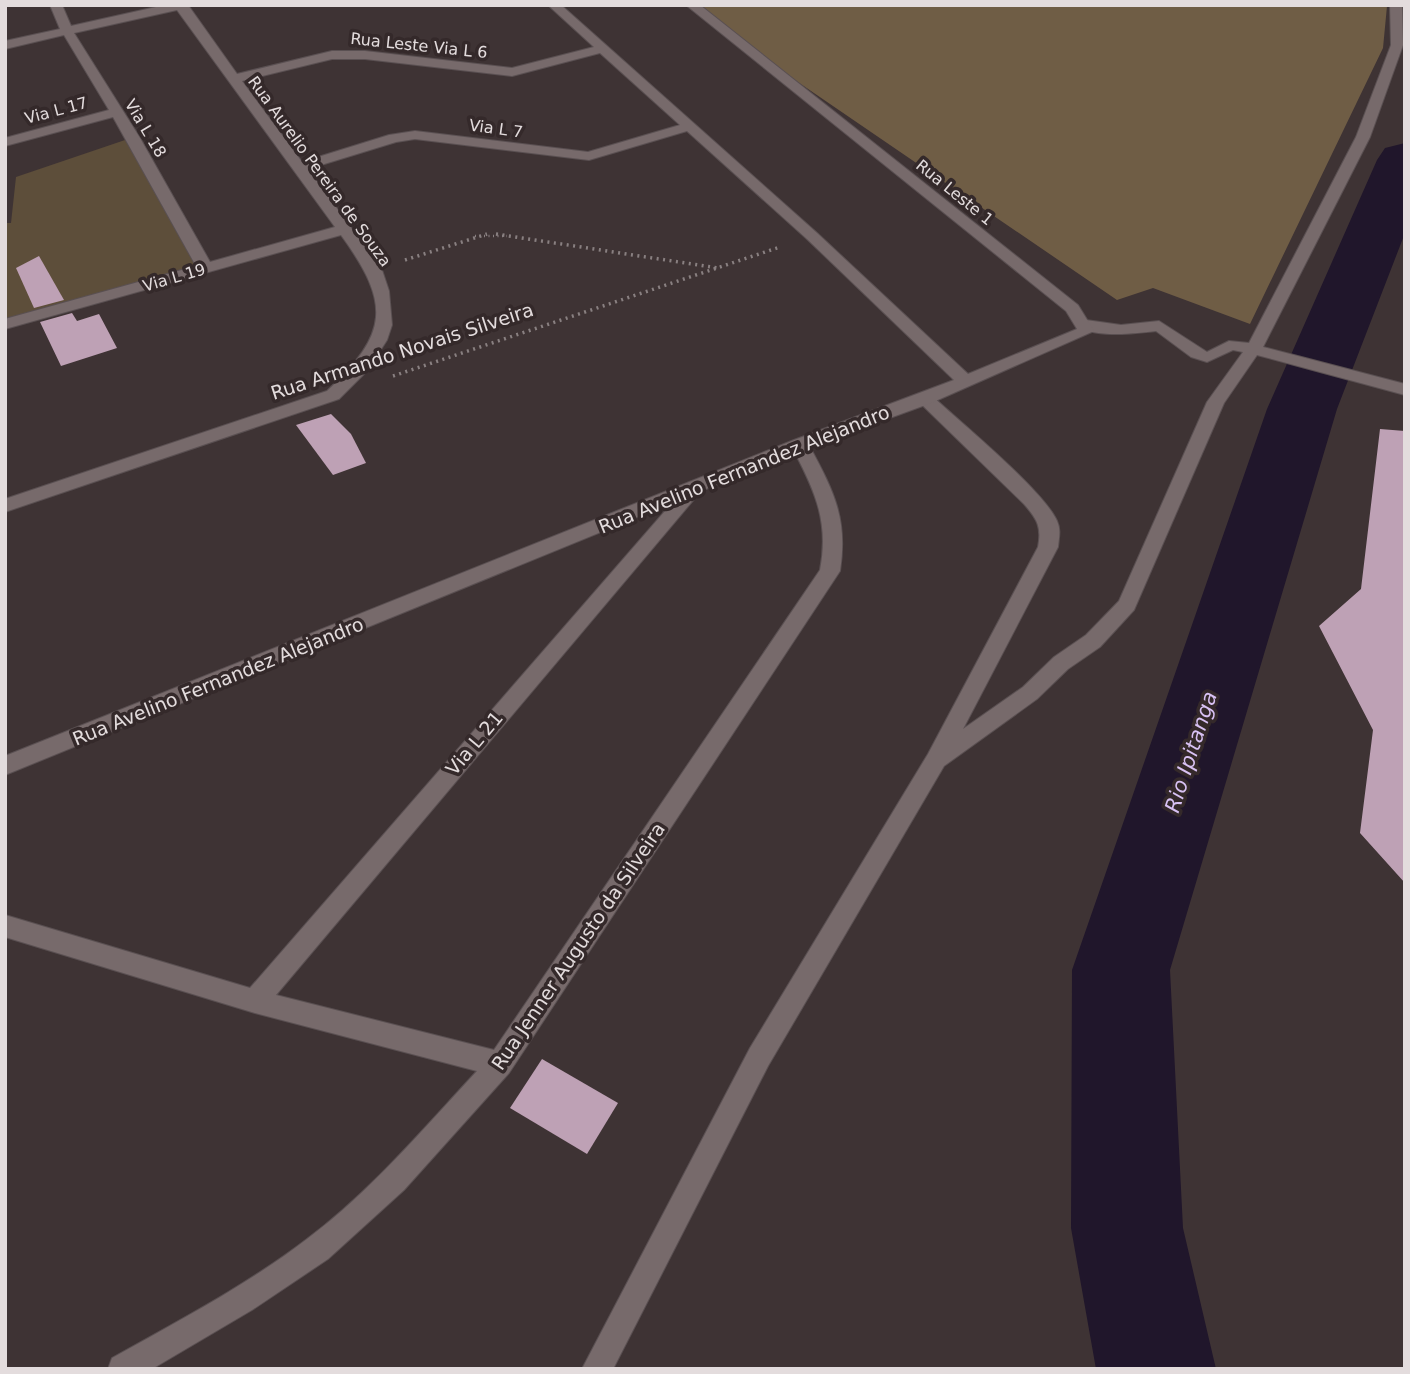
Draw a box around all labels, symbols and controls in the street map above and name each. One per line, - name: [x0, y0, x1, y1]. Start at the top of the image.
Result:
- street label: Rua Leste Via L 6: [350, 29, 488, 62]
- street label: Rua Aurelio Pereira de Souza: [244, 72, 395, 270]
- street label: Via L 17: [23, 93, 90, 128]
- street label: Via L 18: [121, 96, 170, 161]
- street label: Via L 7: [468, 115, 524, 142]
- street label: Rua Leste 1: [912, 156, 997, 229]
- street label: Via L 19: [141, 259, 208, 295]
- street label: Rua Armando Novais Silveira: [268, 298, 536, 404]
- street label: Rua Avelino Fernandez Alejandro: [595, 400, 893, 538]
- street label: Rua Avelino Fernandez Alejandro: [69, 612, 367, 750]
- water label: Rio Ipitanga: [1160, 688, 1222, 816]
- street label: Via L 21: [441, 707, 507, 779]
- street label: Rua Jenner Augusto da Silveira: [487, 818, 669, 1074]

